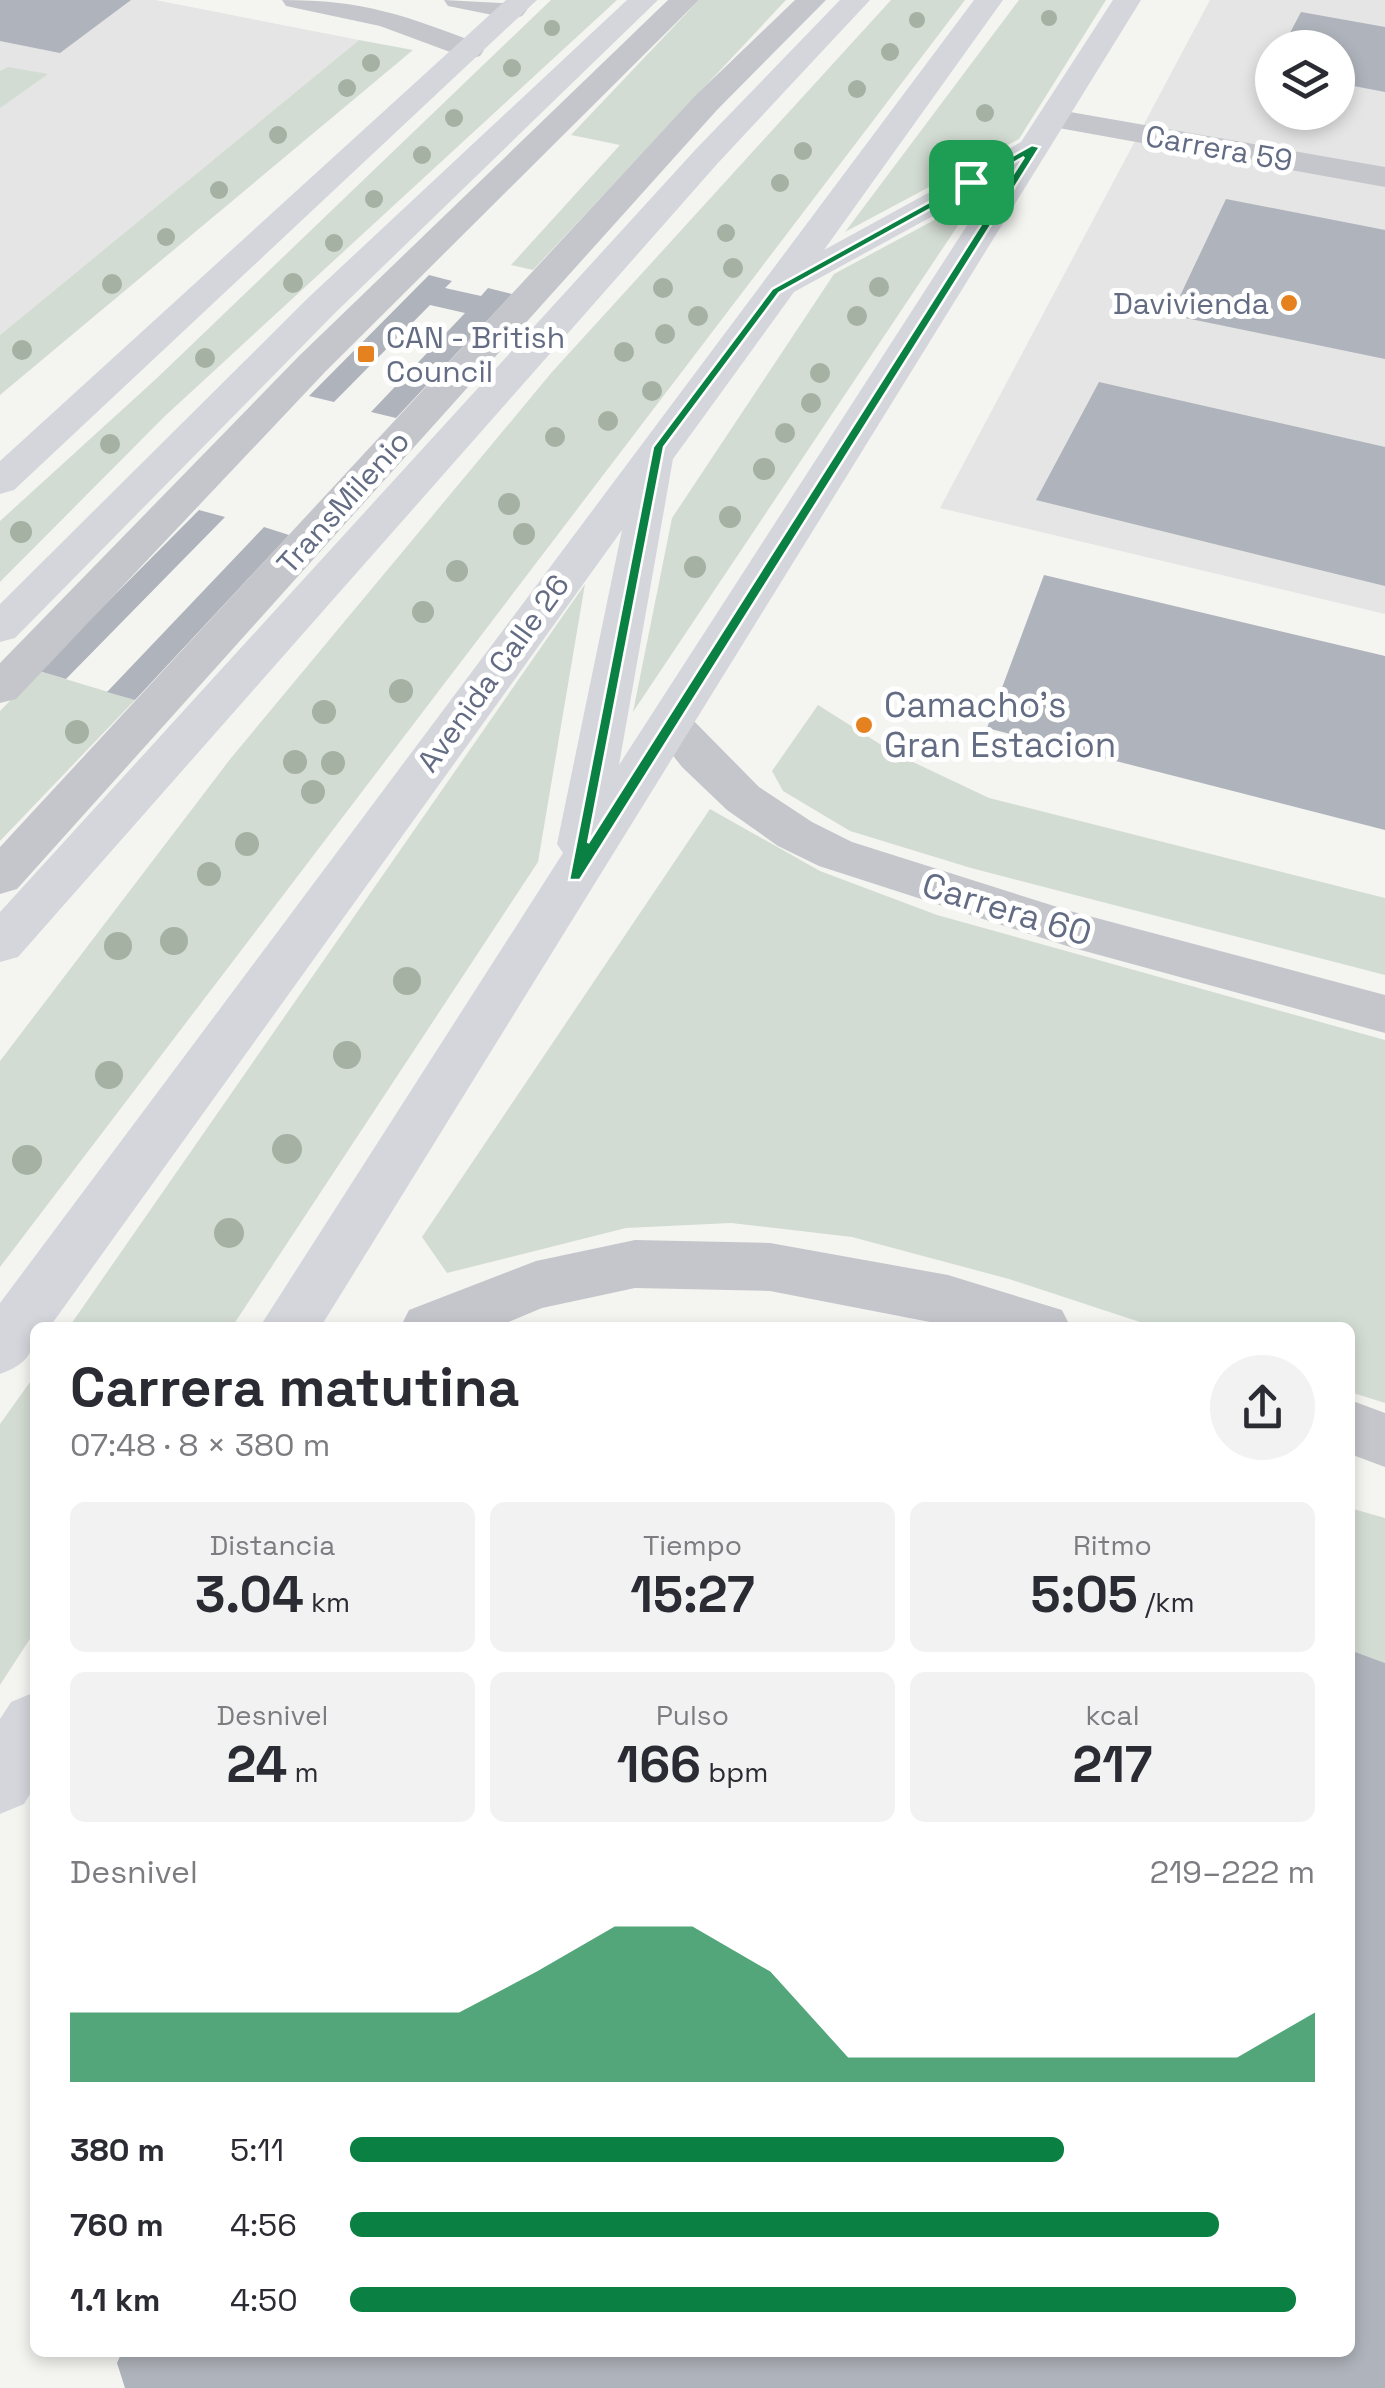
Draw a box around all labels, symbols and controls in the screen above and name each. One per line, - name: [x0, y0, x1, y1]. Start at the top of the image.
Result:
- map controls: [1255, 30, 1355, 130]
- button: layers: [1255, 30, 1355, 130]
- street label: Carrera 59: [1143, 116, 1295, 180]
- pin: [929, 140, 1014, 225]
- icon: arrive: [944, 155, 999, 210]
- place label: Davivienda: [1113, 284, 1269, 323]
- marker: Davivienda: [1278, 292, 1300, 314]
- place label: CAN - British Council: [386, 318, 565, 391]
- marker: CAN - British Council: [355, 343, 377, 365]
- street label: TransMilenio: [268, 422, 418, 582]
- street label: Avenida Calle 26: [408, 567, 578, 779]
- place label: Camacho's Gran Estacion: [884, 683, 1116, 767]
- marker: Camacho's Gran Estacion: [853, 714, 875, 736]
- street label: Carrera 60: [917, 862, 1097, 956]
- text: Carrera matutina: [70, 1352, 520, 1422]
- button: share: [1210, 1355, 1315, 1460]
- text: 07:48 · 8 × 380 m: [70, 1425, 330, 1465]
- text: Distancia: [210, 1527, 335, 1563]
- text: Tiempo: [643, 1527, 742, 1563]
- text: Ritmo: [1073, 1527, 1152, 1563]
- text: 3.04: [195, 1563, 304, 1627]
- text: 15:27: [630, 1563, 755, 1627]
- text: 5:05: [1030, 1563, 1138, 1627]
- text: km: [304, 1584, 350, 1620]
- text: /km: [1138, 1584, 1195, 1620]
- text: Desnivel: [217, 1697, 328, 1733]
- text: Pulso: [656, 1697, 729, 1733]
- text: kcal: [1085, 1697, 1140, 1733]
- text: 24: [227, 1733, 287, 1797]
- text: 166: [617, 1733, 701, 1797]
- text: 217: [1073, 1733, 1153, 1797]
- text: m: [287, 1754, 318, 1790]
- text: bpm: [701, 1754, 768, 1790]
- text: Desnivel: [70, 1852, 198, 1892]
- text: 219–222 m: [1150, 1852, 1315, 1892]
- text: 380 m: [70, 2130, 165, 2170]
- text: 5:11: [230, 2130, 284, 2170]
- text: 760 m: [70, 2205, 164, 2245]
- text: 4:56: [230, 2205, 297, 2245]
- text: 1.1 km: [70, 2280, 160, 2320]
- text: 4:50: [230, 2280, 298, 2320]

